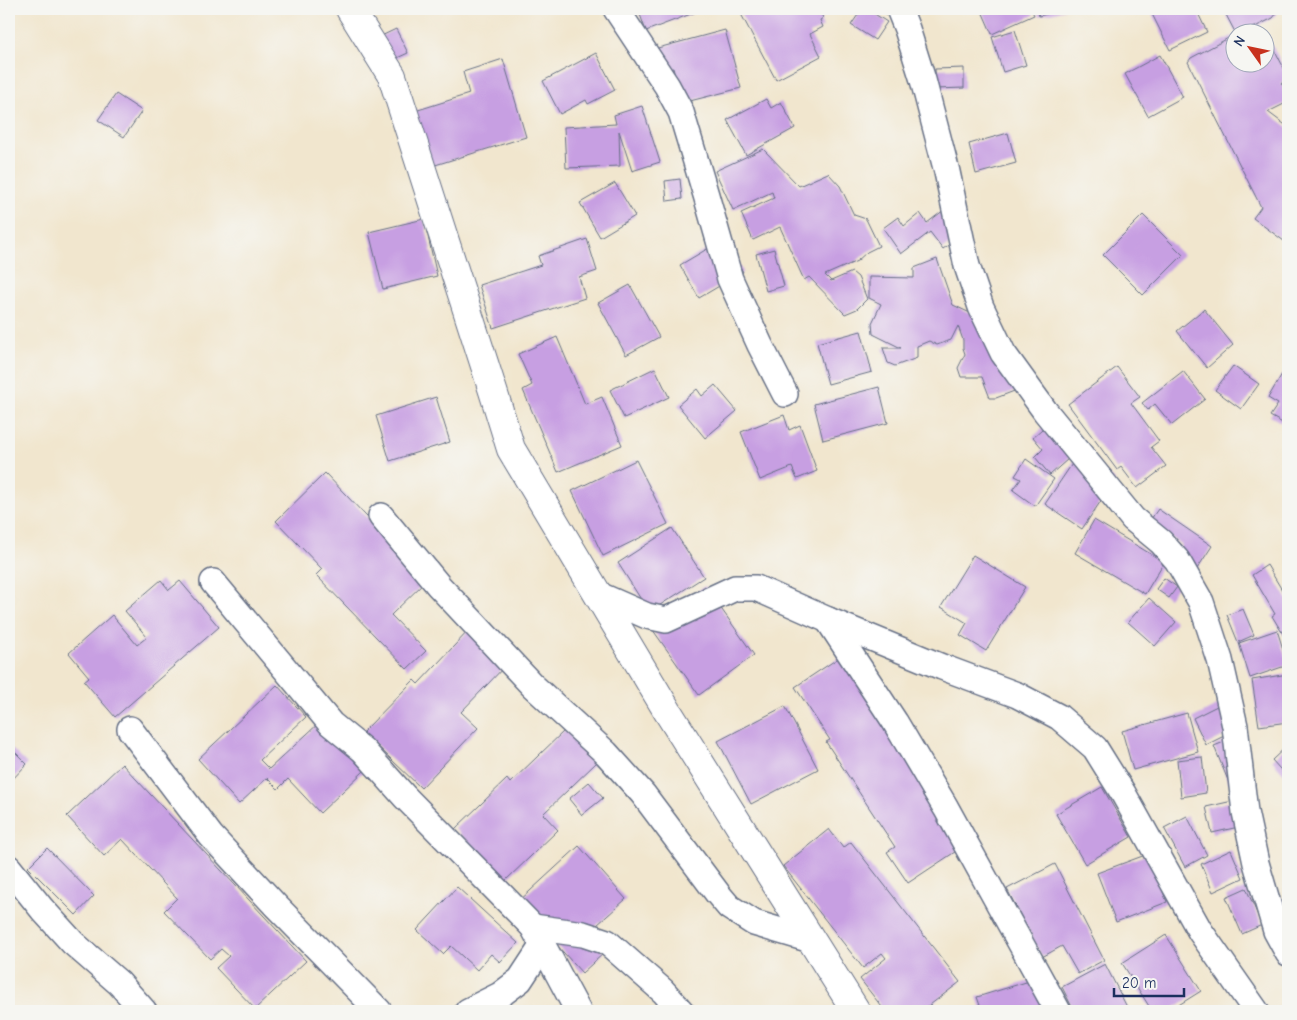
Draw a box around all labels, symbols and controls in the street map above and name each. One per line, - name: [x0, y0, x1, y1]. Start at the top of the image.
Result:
- north arrow: [1224, 22, 1274, 72]
- text: N: [1230, 33, 1249, 50]
- scale bar: [1114, 965, 1184, 997]
- text: 20 m: [1122, 974, 1156, 992]

